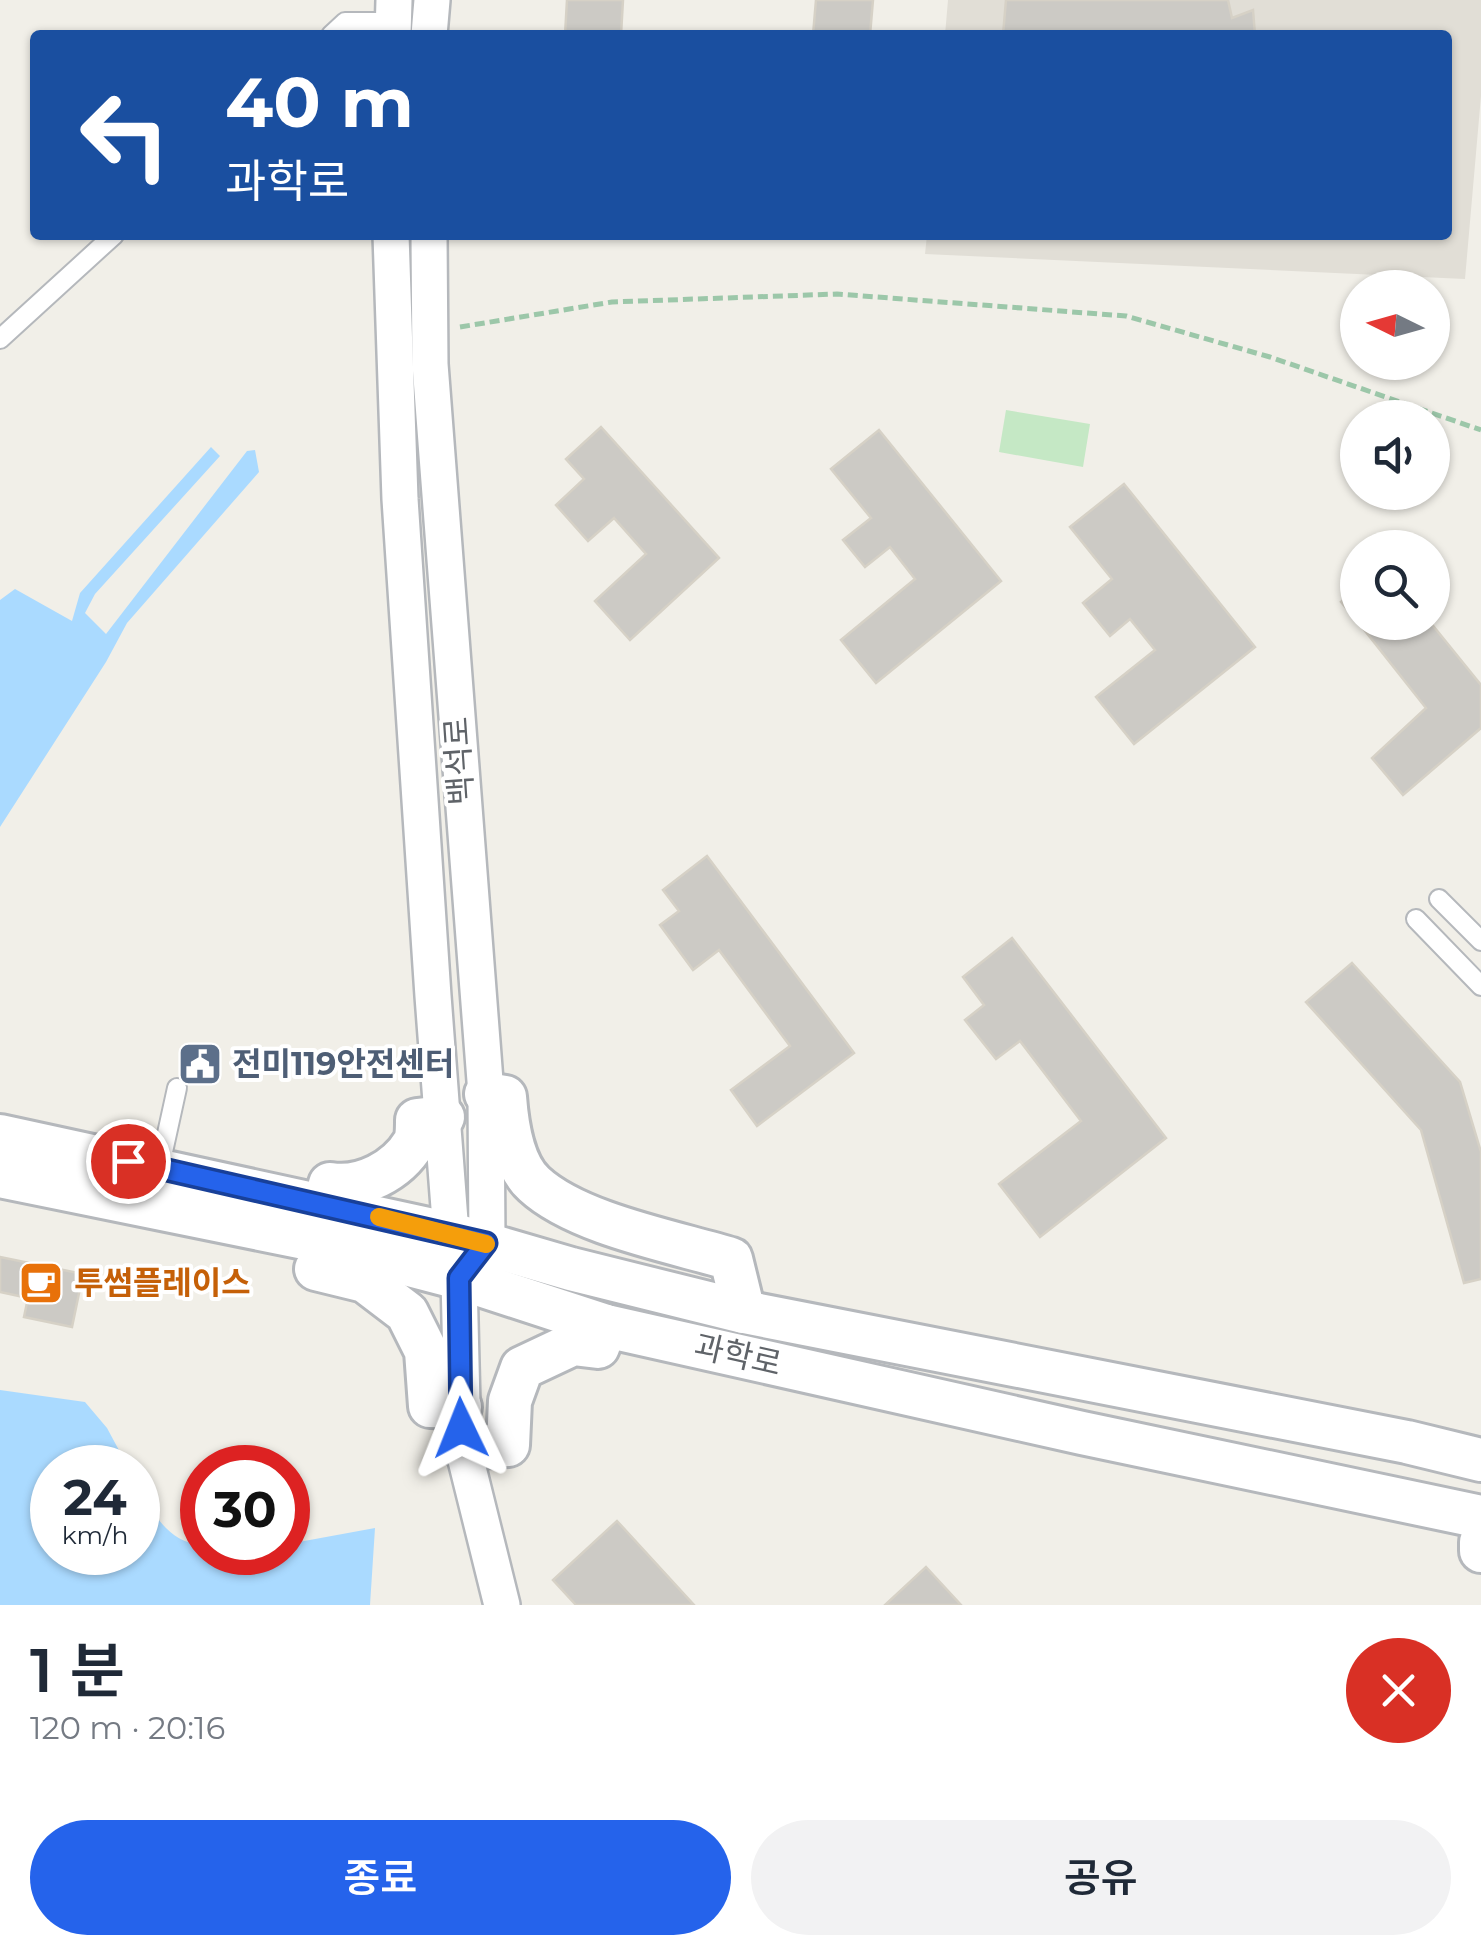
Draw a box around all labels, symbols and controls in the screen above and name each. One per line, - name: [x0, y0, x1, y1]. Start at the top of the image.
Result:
- text: 40 m: [225, 59, 414, 145]
- icon: left: [60, 70, 190, 200]
- text: 과학로: [225, 153, 349, 208]
- north arrow: [1340, 270, 1450, 380]
- map controls: [1340, 270, 1450, 640]
- button: sound: [1340, 400, 1450, 510]
- button: search: [1340, 530, 1450, 640]
- street label: 백석로: [436, 716, 481, 806]
- public building icon: 전미119안전센터: [177, 1041, 223, 1087]
- place label: 전미119안전센터: [232, 1044, 454, 1083]
- pin: [86, 1119, 171, 1204]
- icon: arrive: [101, 1134, 156, 1189]
- cafe icon: 투썸플레이스: [18, 1260, 64, 1306]
- place label: 투썸플레이스: [74, 1263, 251, 1302]
- street label: 과학로: [691, 1326, 786, 1383]
- position arrow: [409, 1376, 513, 1480]
- speed limit sign: 30: [180, 1445, 310, 1575]
- text: 24: [63, 1467, 127, 1528]
- text: km/h: [62, 1520, 128, 1550]
- text: 1 분: [30, 1634, 125, 1707]
- button: close: [1346, 1638, 1451, 1743]
- text: 120 m · 20:16: [30, 1708, 225, 1747]
- button: 종료: [30, 1820, 731, 1935]
- button: 공유: [751, 1820, 1451, 1935]

